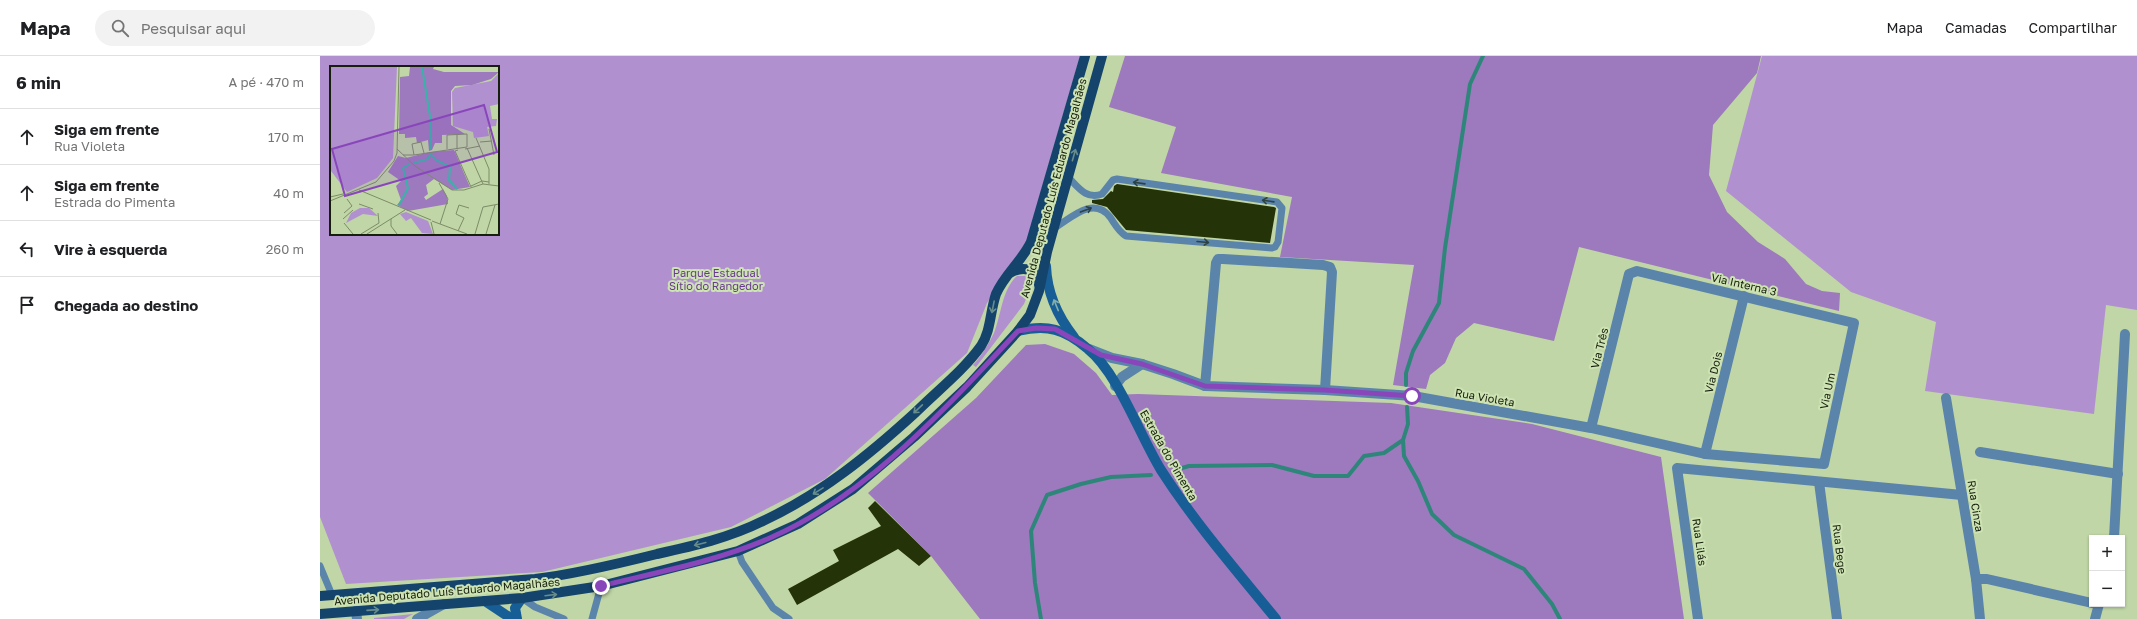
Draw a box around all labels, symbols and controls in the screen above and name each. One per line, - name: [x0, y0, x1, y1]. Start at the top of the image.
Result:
- search box: [95, 10, 375, 46]
- text: Mapa: [20, 16, 71, 39]
- icon: search: [109, 17, 131, 39]
- text: Pesquisar aqui: [141, 19, 246, 37]
- text: Mapa: [1886, 19, 1923, 36]
- text: Camadas: [1945, 19, 2007, 36]
- text: Compartilhar: [2029, 19, 2117, 36]
- inset map: [330, 66, 499, 235]
- text: 6 min: [16, 72, 61, 93]
- text: A pé · 470 m: [228, 74, 304, 90]
- street label: Avenida Deputado Luís Eduardo Magalhães: [1017, 77, 1089, 299]
- text: Siga em frente: [54, 120, 159, 138]
- icon: ahead: [16, 126, 38, 148]
- text: 170 m: [268, 129, 304, 145]
- text: Rua Violeta: [54, 138, 125, 154]
- one-way arrow: [1071, 149, 1078, 162]
- text: Siga em frente: [54, 176, 159, 194]
- one-way arrow: [1133, 179, 1146, 187]
- icon: ahead: [16, 182, 38, 204]
- text: 40 m: [273, 185, 304, 201]
- text: Estrada do Pimenta: [54, 194, 175, 210]
- one-way arrow: [1262, 197, 1275, 205]
- one-way arrow: [1080, 205, 1092, 213]
- icon: left: [16, 238, 38, 260]
- one-way arrow: [1196, 239, 1209, 246]
- text: Vire à esquerda: [54, 240, 167, 258]
- text: 260 m: [266, 241, 304, 257]
- park label: Parque Estadual Sítio do Rangedor: [669, 266, 764, 292]
- street label: Via Interna 3: [1710, 270, 1778, 298]
- icon: arrive: [16, 294, 38, 316]
- text: Chegada ao destino: [54, 296, 198, 314]
- one-way arrow: [989, 300, 997, 313]
- one-way arrow: [1051, 300, 1059, 312]
- street label: Via Três: [1588, 326, 1610, 370]
- street label: Via Dois: [1702, 350, 1724, 394]
- street label: Via Um: [1817, 372, 1837, 410]
- street label: Rua Violeta: [1454, 385, 1516, 409]
- route start: [1403, 387, 1421, 405]
- one-way arrow: [913, 404, 923, 414]
- street label: Estrada do Pimenta: [1138, 407, 1200, 503]
- street label: Rua Cinza: [1966, 479, 1986, 533]
- one-way arrow: [813, 487, 824, 495]
- street label: Rua Lilás: [1690, 517, 1710, 567]
- street label: Rua Bege: [1831, 524, 1849, 574]
- map controls: [2089, 535, 2125, 607]
- button: +: [2089, 535, 2125, 571]
- one-way arrow: [694, 541, 707, 548]
- button: −: [2089, 571, 2125, 607]
- street label: Avenida Deputado Luís Eduardo Magalhães: [333, 575, 561, 607]
- route end: [592, 577, 610, 595]
- one-way arrow: [544, 591, 557, 599]
- one-way arrow: [366, 606, 379, 613]

